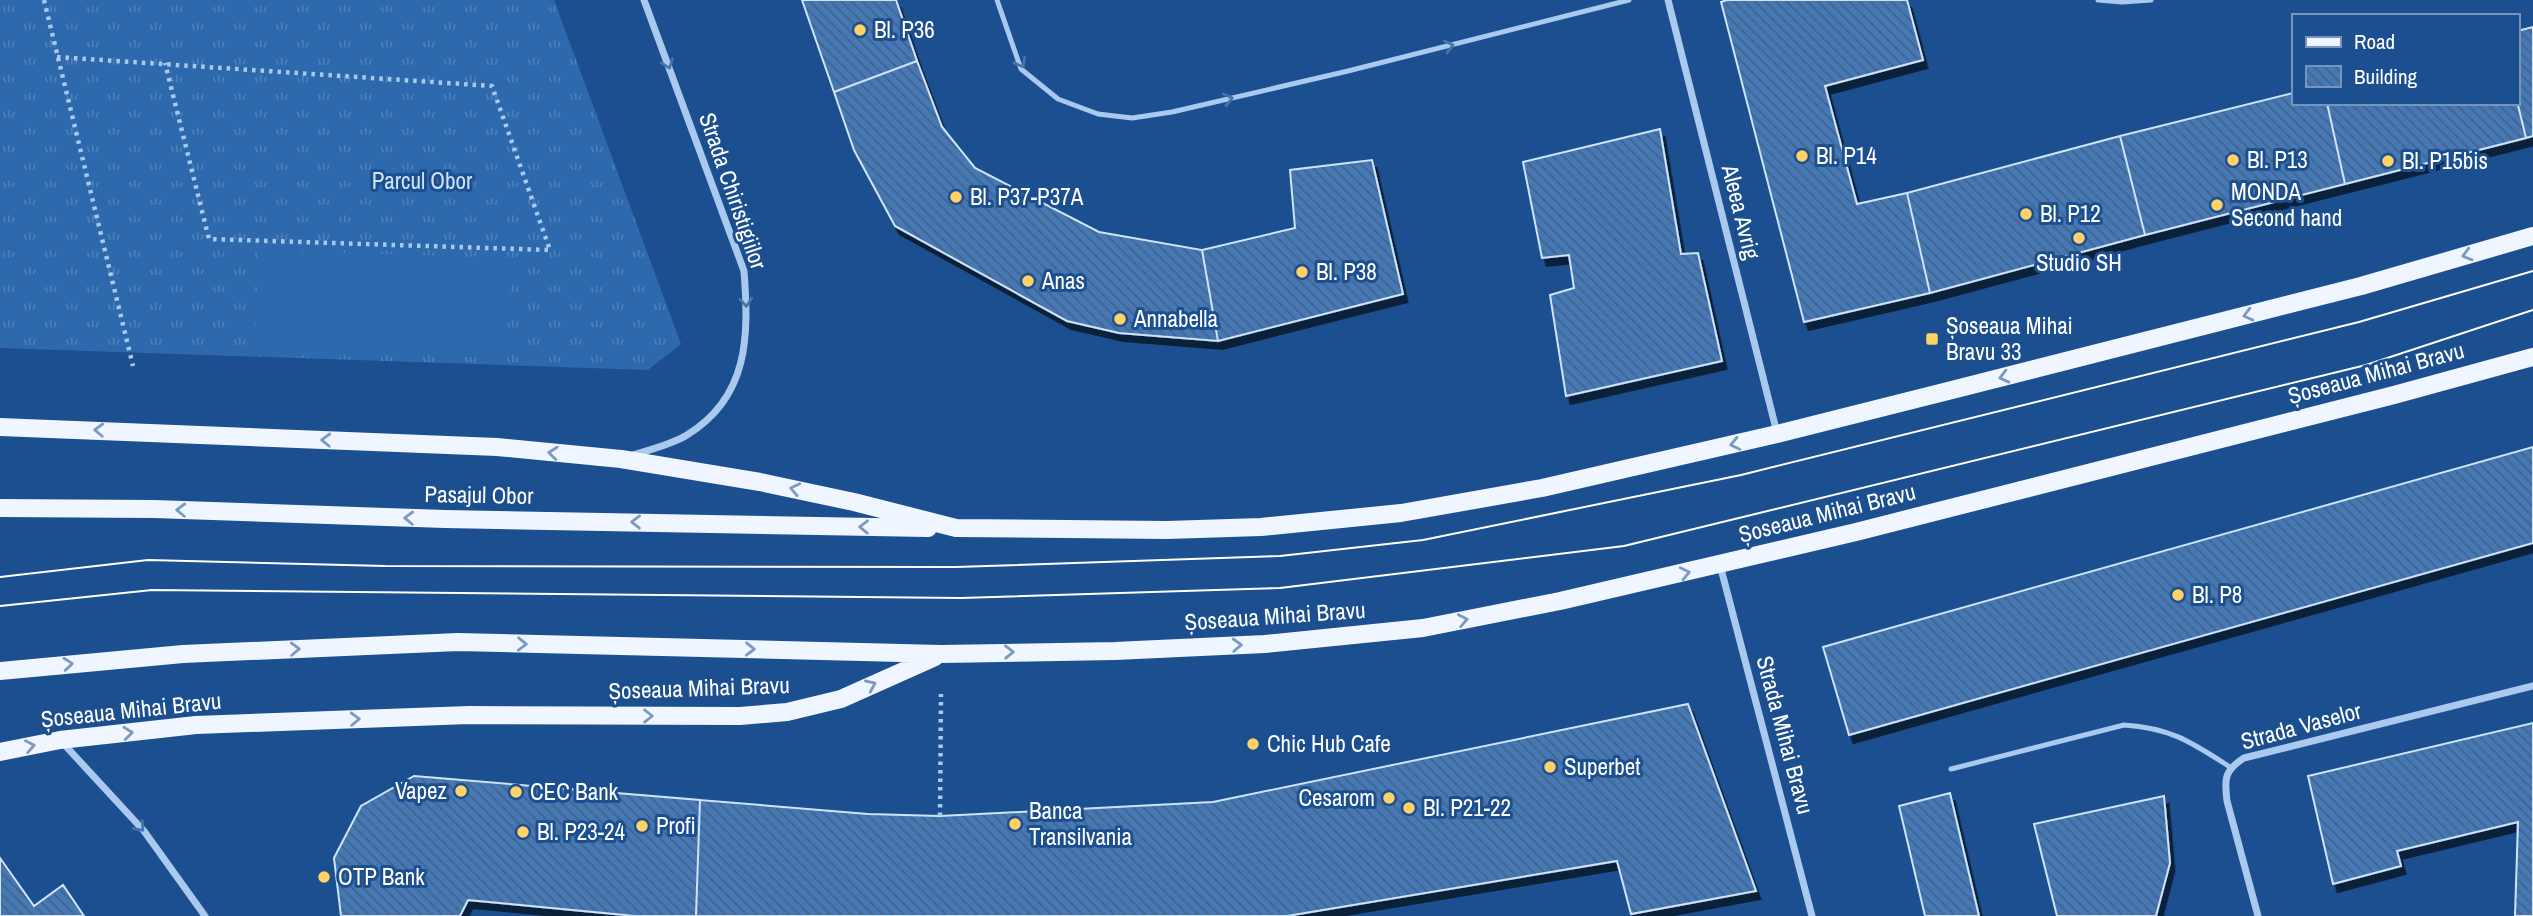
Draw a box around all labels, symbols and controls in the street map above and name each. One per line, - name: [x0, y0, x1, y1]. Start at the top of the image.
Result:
- place label: Bl. P36: [874, 14, 935, 45]
- legend: [2292, 14, 2519, 105]
- marker: Bl. P36: [852, 22, 868, 38]
- text: Road: [2354, 27, 2395, 56]
- one-way arrow: [1443, 40, 1455, 54]
- one-way arrow: [1013, 56, 1026, 69]
- one-way arrow: [659, 57, 673, 69]
- text: Building: [2354, 62, 2418, 91]
- one-way arrow: [1222, 93, 1234, 107]
- street label: Strada Chiristigiilor: [692, 108, 775, 274]
- place label: Bl. P14: [1816, 140, 1877, 171]
- place label: Bl. P13: [2247, 144, 2308, 175]
- place label: Bl. P15bis: [2402, 145, 2488, 176]
- marker: Bl. P14: [1794, 148, 1810, 164]
- marker: Bl. P13: [2225, 152, 2241, 168]
- marker: Bl. P15bis: [2380, 153, 2396, 169]
- street label: Aleea Avrig: [1715, 161, 1768, 263]
- park label: Parcul Obor: [372, 165, 473, 196]
- place label: MONDA Second hand: [2231, 176, 2342, 233]
- place label: Bl. P37-P37A: [970, 181, 1084, 212]
- marker: Bl. P37-P37A: [948, 189, 964, 205]
- marker: MONDA Second hand: [2209, 197, 2225, 213]
- place label: Bl. P12: [2040, 198, 2101, 229]
- marker: Bl. P12: [2018, 206, 2034, 222]
- marker: Studio SH: [2071, 230, 2087, 246]
- place label: Studio SH: [2036, 247, 2122, 278]
- one-way arrow: [2462, 247, 2474, 261]
- place label: Bl. P38: [1316, 256, 1377, 287]
- marker: Bl. P38: [1294, 264, 1310, 280]
- place label: Anas: [1041, 265, 1085, 296]
- marker: Anas: [1020, 273, 1036, 289]
- one-way arrow: [738, 297, 753, 308]
- place label: Annabella: [1133, 303, 1218, 334]
- one-way arrow: [2242, 307, 2254, 321]
- place label: Șoseaua Mihai Bravu 33: [1946, 310, 2073, 367]
- marker: Annabella: [1112, 311, 1128, 327]
- marker: Șoseaua Mihai Bravu 33: [1924, 331, 1940, 347]
- street label: Șoseaua Mihai Bravu: [2284, 334, 2467, 411]
- one-way arrow: [1998, 369, 2010, 383]
- one-way arrow: [93, 423, 104, 438]
- one-way arrow: [320, 432, 331, 447]
- one-way arrow: [1729, 435, 1741, 450]
- one-way arrow: [547, 445, 559, 460]
- street label: Șoseaua Mihai Bravu: [1735, 476, 1919, 549]
- street label: Pasajul Obor: [424, 478, 534, 511]
- one-way arrow: [789, 483, 801, 497]
- one-way arrow: [176, 502, 187, 517]
- one-way arrow: [403, 510, 414, 525]
- one-way arrow: [630, 515, 641, 530]
- one-way arrow: [858, 519, 869, 534]
- one-way arrow: [1679, 566, 1691, 581]
- place label: Bl. P8: [2192, 579, 2242, 610]
- marker: Bl. P8: [2170, 587, 2186, 603]
- street label: Șoseaua Mihai Bravu: [1183, 594, 1367, 637]
- one-way arrow: [1456, 613, 1468, 628]
- one-way arrow: [517, 636, 528, 652]
- one-way arrow: [1231, 638, 1242, 653]
- one-way arrow: [290, 642, 301, 657]
- one-way arrow: [744, 642, 755, 657]
- one-way arrow: [1004, 645, 1015, 660]
- street label: Strada Mihai Bravu: [1749, 652, 1821, 817]
- one-way arrow: [63, 657, 74, 672]
- street label: Șoseaua Mihai Bravu: [608, 669, 790, 706]
- one-way arrow: [863, 679, 876, 693]
- street label: Șoseaua Mihai Bravu: [39, 685, 223, 734]
- street label: Strada Vaselor: [2237, 694, 2365, 756]
- one-way arrow: [643, 708, 654, 724]
- one-way arrow: [350, 712, 361, 727]
- one-way arrow: [123, 726, 134, 741]
- place label: Chic Hub Cafe: [1267, 728, 1391, 759]
- marker: Chic Hub Cafe: [1245, 736, 1261, 752]
- one-way arrow: [24, 739, 36, 754]
- place label: Superbet: [1564, 751, 1641, 782]
- marker: Superbet: [1542, 759, 1558, 775]
- place label: Vapez: [395, 775, 447, 806]
- place label: CEC Bank: [530, 776, 619, 807]
- place label: Cesarom: [1299, 782, 1375, 813]
- marker: Vapez: [453, 783, 469, 799]
- marker: CEC Bank: [508, 784, 524, 800]
- marker: Cesarom: [1381, 790, 1397, 806]
- place label: Bl. P21-22: [1423, 792, 1511, 823]
- place label: Banca Transilvania: [1029, 795, 1133, 852]
- marker: Bl. P21-22: [1401, 800, 1417, 816]
- place label: Profi: [656, 810, 696, 841]
- place label: Bl. P23-24: [537, 816, 626, 847]
- marker: Banca Transilvania: [1007, 816, 1023, 832]
- one-way arrow: [132, 818, 144, 831]
- marker: Profi: [634, 818, 650, 834]
- marker: Bl. P23-24: [515, 824, 531, 840]
- place label: OTP Bank: [338, 861, 425, 892]
- marker: OTP Bank: [316, 869, 332, 885]

